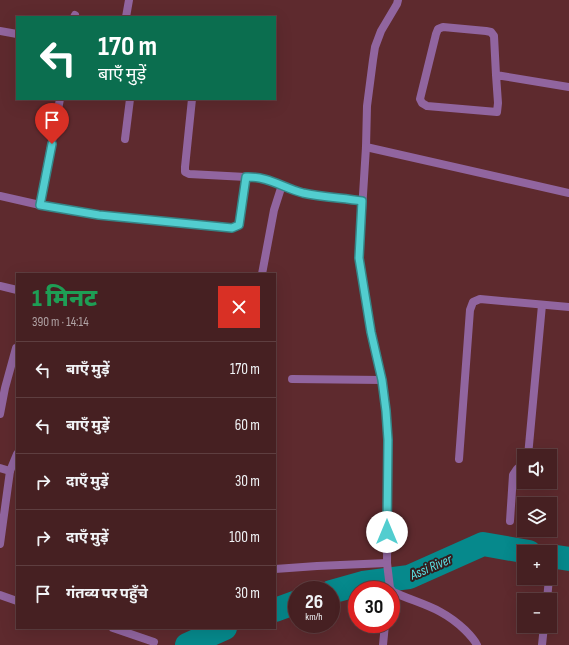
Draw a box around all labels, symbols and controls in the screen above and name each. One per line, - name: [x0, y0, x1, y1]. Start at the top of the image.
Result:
- text: 170 m: [98, 30, 157, 63]
- icon: left: [32, 32, 84, 84]
- text: बाएँ मुड़ें: [98, 64, 146, 85]
- pin: [35, 103, 69, 144]
- icon: arrive: [41, 109, 63, 131]
- text: 1 मिनट: [32, 284, 97, 313]
- button: close: [218, 286, 260, 328]
- text: 390 m · 14:14: [32, 314, 89, 330]
- icon: left: [32, 359, 54, 381]
- text: बाएँ मुड़ें: [66, 360, 109, 379]
- text: 170 m: [230, 360, 260, 379]
- icon: left: [32, 415, 54, 437]
- text: बाएँ मुड़ें: [66, 416, 109, 435]
- text: 60 m: [235, 416, 260, 435]
- map controls: [517, 449, 557, 633]
- button: sound: [517, 449, 557, 489]
- icon: right: [32, 471, 54, 493]
- text: दाएँ मुड़ें: [66, 472, 109, 491]
- text: 30 m: [235, 472, 260, 491]
- button: layers: [517, 497, 557, 537]
- position arrow: [366, 511, 408, 553]
- icon: right: [32, 527, 54, 549]
- text: दाएँ मुड़ें: [66, 528, 109, 547]
- text: 100 m: [229, 528, 260, 547]
- button: +: [517, 545, 557, 585]
- water label: Assi River: [407, 550, 455, 584]
- speed limit sign: 30: [348, 581, 400, 633]
- icon: arrive: [32, 583, 54, 605]
- text: गंतव्य पर पहुँचे: [66, 584, 148, 603]
- text: 30 m: [235, 584, 260, 603]
- text: 26: [305, 590, 323, 614]
- button: −: [517, 593, 557, 633]
- text: km/h: [305, 611, 323, 623]

